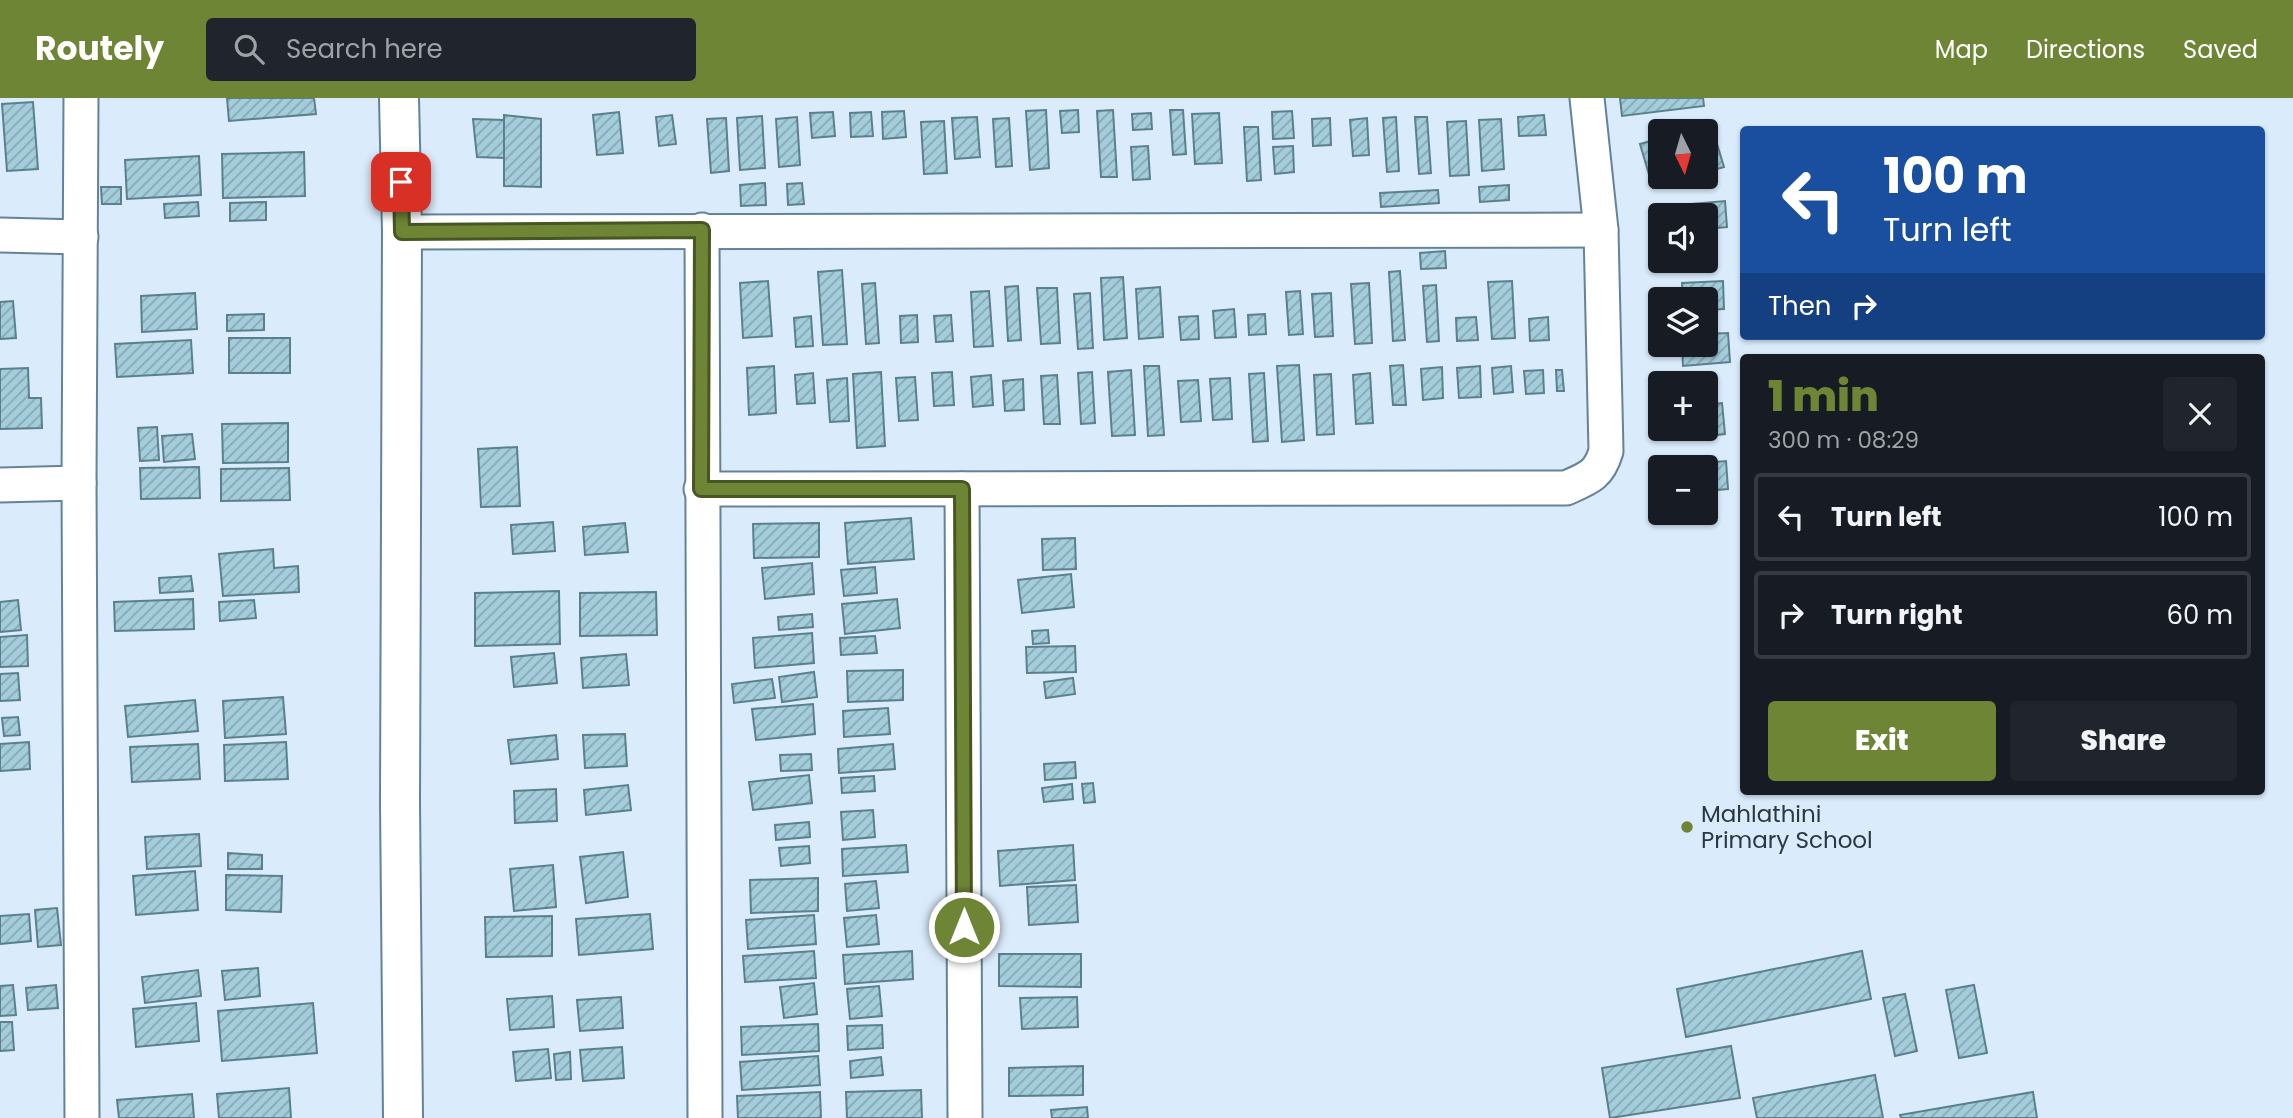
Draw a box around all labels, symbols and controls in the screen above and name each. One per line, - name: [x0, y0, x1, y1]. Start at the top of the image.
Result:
- search box: [206, 18, 696, 81]
- text: Routely: [35, 25, 164, 72]
- icon: search: [230, 30, 268, 68]
- text: Search here: [286, 31, 443, 67]
- text: Map: [1935, 33, 1988, 66]
- text: Directions: [2026, 33, 2145, 66]
- text: Saved: [2183, 33, 2258, 66]
- north arrow: [1648, 119, 1718, 189]
- map controls: [1648, 119, 1718, 525]
- text: 100 m: [1883, 142, 2028, 210]
- pin: [371, 152, 431, 212]
- icon: left: [1768, 154, 1859, 245]
- icon: arrive: [382, 163, 420, 201]
- button: sound: [1648, 203, 1718, 273]
- text: Turn left: [1883, 207, 2012, 252]
- button: layers: [1648, 287, 1718, 357]
- icon: right: [1845, 287, 1883, 325]
- text: Then: [1768, 288, 1831, 324]
- text: 1 min: [1768, 367, 1879, 426]
- button: +: [1648, 371, 1718, 441]
- button: close: [2163, 377, 2237, 451]
- text: 300 m · 08:29: [1768, 424, 1919, 456]
- button: −: [1648, 455, 1718, 525]
- icon: left: [1772, 498, 1810, 536]
- text: Turn left: [1831, 499, 1942, 535]
- text: 100 m: [2158, 499, 2233, 535]
- icon: right: [1772, 596, 1810, 634]
- text: Turn right: [1831, 597, 1963, 633]
- text: 60 m: [2166, 597, 2233, 633]
- button: Exit: [1768, 701, 1996, 781]
- button: Share: [2010, 701, 2237, 781]
- place label: Mahlathini Primary School: [1701, 798, 1873, 856]
- marker: Mahlathini Primary School: [1679, 819, 1695, 835]
- position arrow: [927, 890, 1001, 964]

